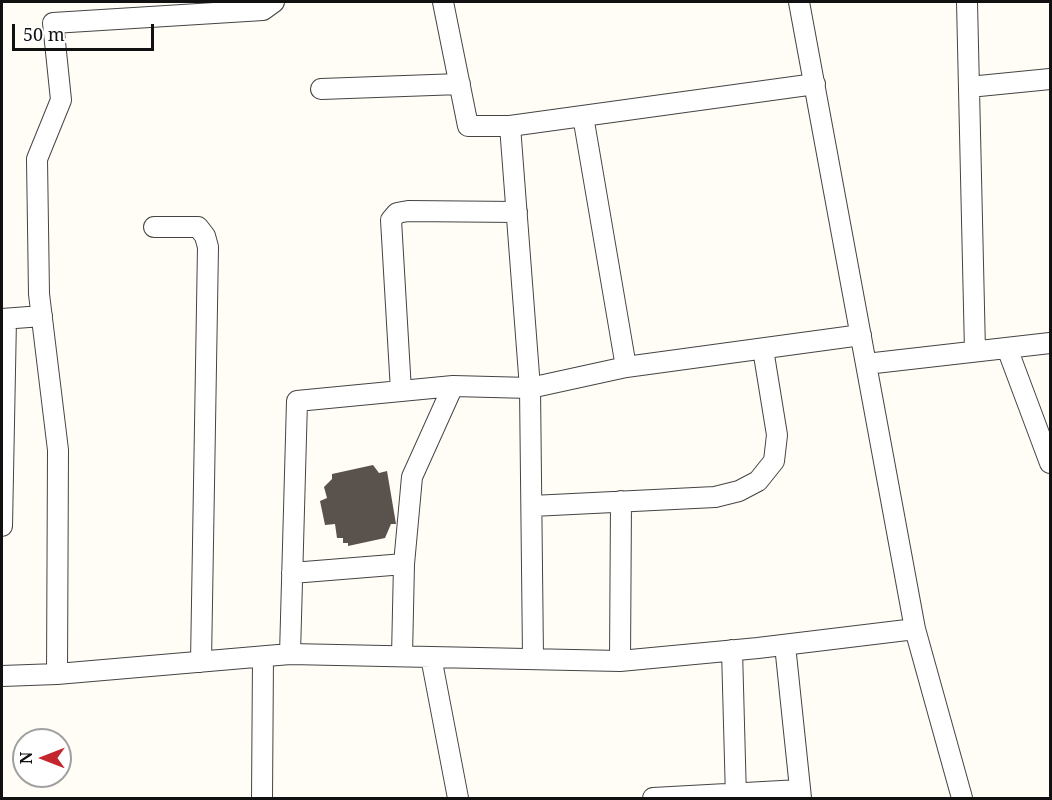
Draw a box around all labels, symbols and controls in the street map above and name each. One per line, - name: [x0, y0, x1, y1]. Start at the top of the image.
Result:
- scale bar: [15, 12, 158, 50]
- text: 50 m: [23, 22, 65, 46]
- north arrow: [12, 728, 72, 788]
- text: N: [15, 752, 37, 764]

